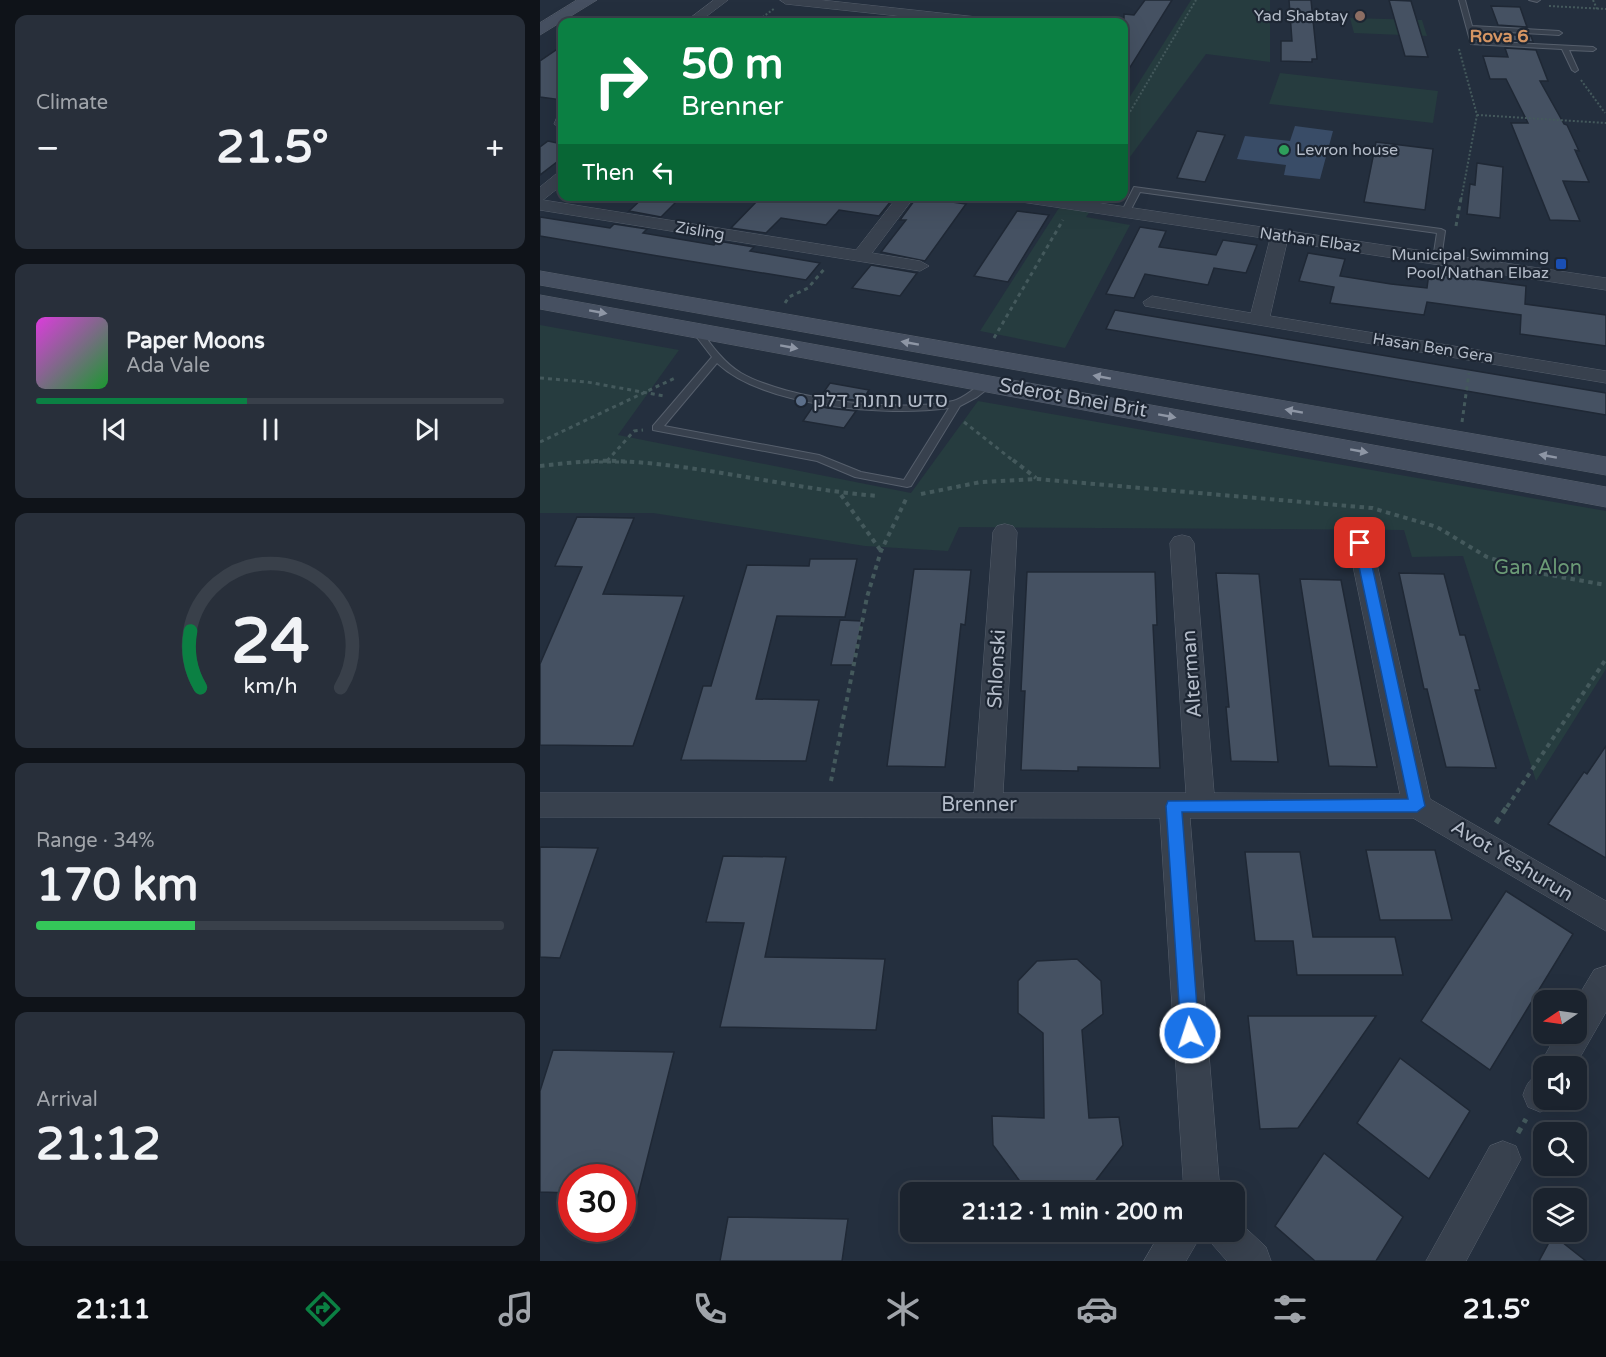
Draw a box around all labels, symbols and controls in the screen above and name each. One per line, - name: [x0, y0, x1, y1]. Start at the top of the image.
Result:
- place label: Yad Shabtay: [1254, 6, 1348, 26]
- marker: Yad Shabtay: [1353, 9, 1367, 23]
- district label: Rova 6: [1469, 25, 1529, 47]
- text: 50 m: [681, 39, 783, 90]
- icon: right: [582, 42, 660, 120]
- text: Brenner: [681, 90, 783, 123]
- text: Climate: [36, 91, 108, 115]
- text: 21.5°: [216, 121, 329, 175]
- text: −: [36, 129, 60, 168]
- text: +: [485, 129, 504, 168]
- place label: Levron house: [1296, 140, 1398, 160]
- marker: Levron house: [1277, 143, 1291, 157]
- icon: left: [647, 156, 680, 189]
- text: Then: [582, 160, 635, 186]
- street label: Zisling: [674, 217, 726, 245]
- street label: Nathan Elbaz: [1258, 223, 1362, 257]
- place label: Municipal Swimming Pool/Nathan Elbaz: [1391, 245, 1549, 283]
- marker: Municipal Swimming Pool/Nathan Elbaz: [1554, 257, 1568, 271]
- one-way arrow: [588, 308, 607, 317]
- text: Paper Moons: [126, 328, 265, 354]
- street label: Hasan Ben Gera: [1371, 329, 1495, 367]
- one-way arrow: [901, 338, 920, 347]
- one-way arrow: [780, 343, 799, 352]
- text: Ada Vale: [126, 354, 210, 378]
- one-way arrow: [1093, 372, 1112, 381]
- street label: Sderot Bnei Brit: [997, 373, 1149, 423]
- place label: סדש תחנת דלק: [813, 389, 948, 413]
- marker: סדש תחנת דלק: [794, 394, 808, 408]
- one-way arrow: [1285, 406, 1304, 415]
- one-way arrow: [1158, 412, 1177, 421]
- icon: previous: [98, 413, 131, 446]
- icon: pause: [254, 413, 287, 446]
- icon: next: [410, 413, 443, 446]
- one-way arrow: [1350, 447, 1369, 456]
- one-way arrow: [1539, 451, 1558, 460]
- pin: [1334, 517, 1385, 568]
- icon: arrive: [1343, 526, 1376, 559]
- park label: Gan Alon: [1494, 556, 1582, 580]
- text: 24: [231, 605, 309, 680]
- street label: Shlonski: [983, 629, 1011, 709]
- street label: Alterman: [1177, 629, 1207, 719]
- text: km/h: [243, 673, 297, 699]
- street label: Brenner: [941, 793, 1017, 817]
- street label: Avot Yeshurun: [1447, 815, 1577, 907]
- text: Range · 34%: [36, 829, 155, 853]
- text: 170 km: [36, 859, 198, 913]
- north arrow: [1533, 990, 1587, 1044]
- map controls: [1533, 990, 1587, 1242]
- position arrow: [1158, 1001, 1222, 1065]
- button: sound: [1533, 1056, 1587, 1110]
- text: Arrival: [36, 1088, 98, 1112]
- text: 21:12: [36, 1118, 161, 1172]
- button: search: [1533, 1122, 1587, 1176]
- speed limit sign: 30: [558, 1164, 636, 1242]
- button: layers: [1533, 1188, 1587, 1242]
- text: 21:12 · 1 min · 200 m: [962, 1199, 1183, 1225]
- icon: directions: [302, 1288, 344, 1330]
- icon: music: [495, 1288, 537, 1330]
- icon: phone: [689, 1288, 731, 1330]
- icon: climate: [882, 1288, 924, 1330]
- icon: car: [1076, 1288, 1118, 1330]
- icon: filters: [1269, 1288, 1311, 1330]
- text: 21:11: [76, 1293, 151, 1326]
- text: 21.5°: [1463, 1293, 1530, 1326]

